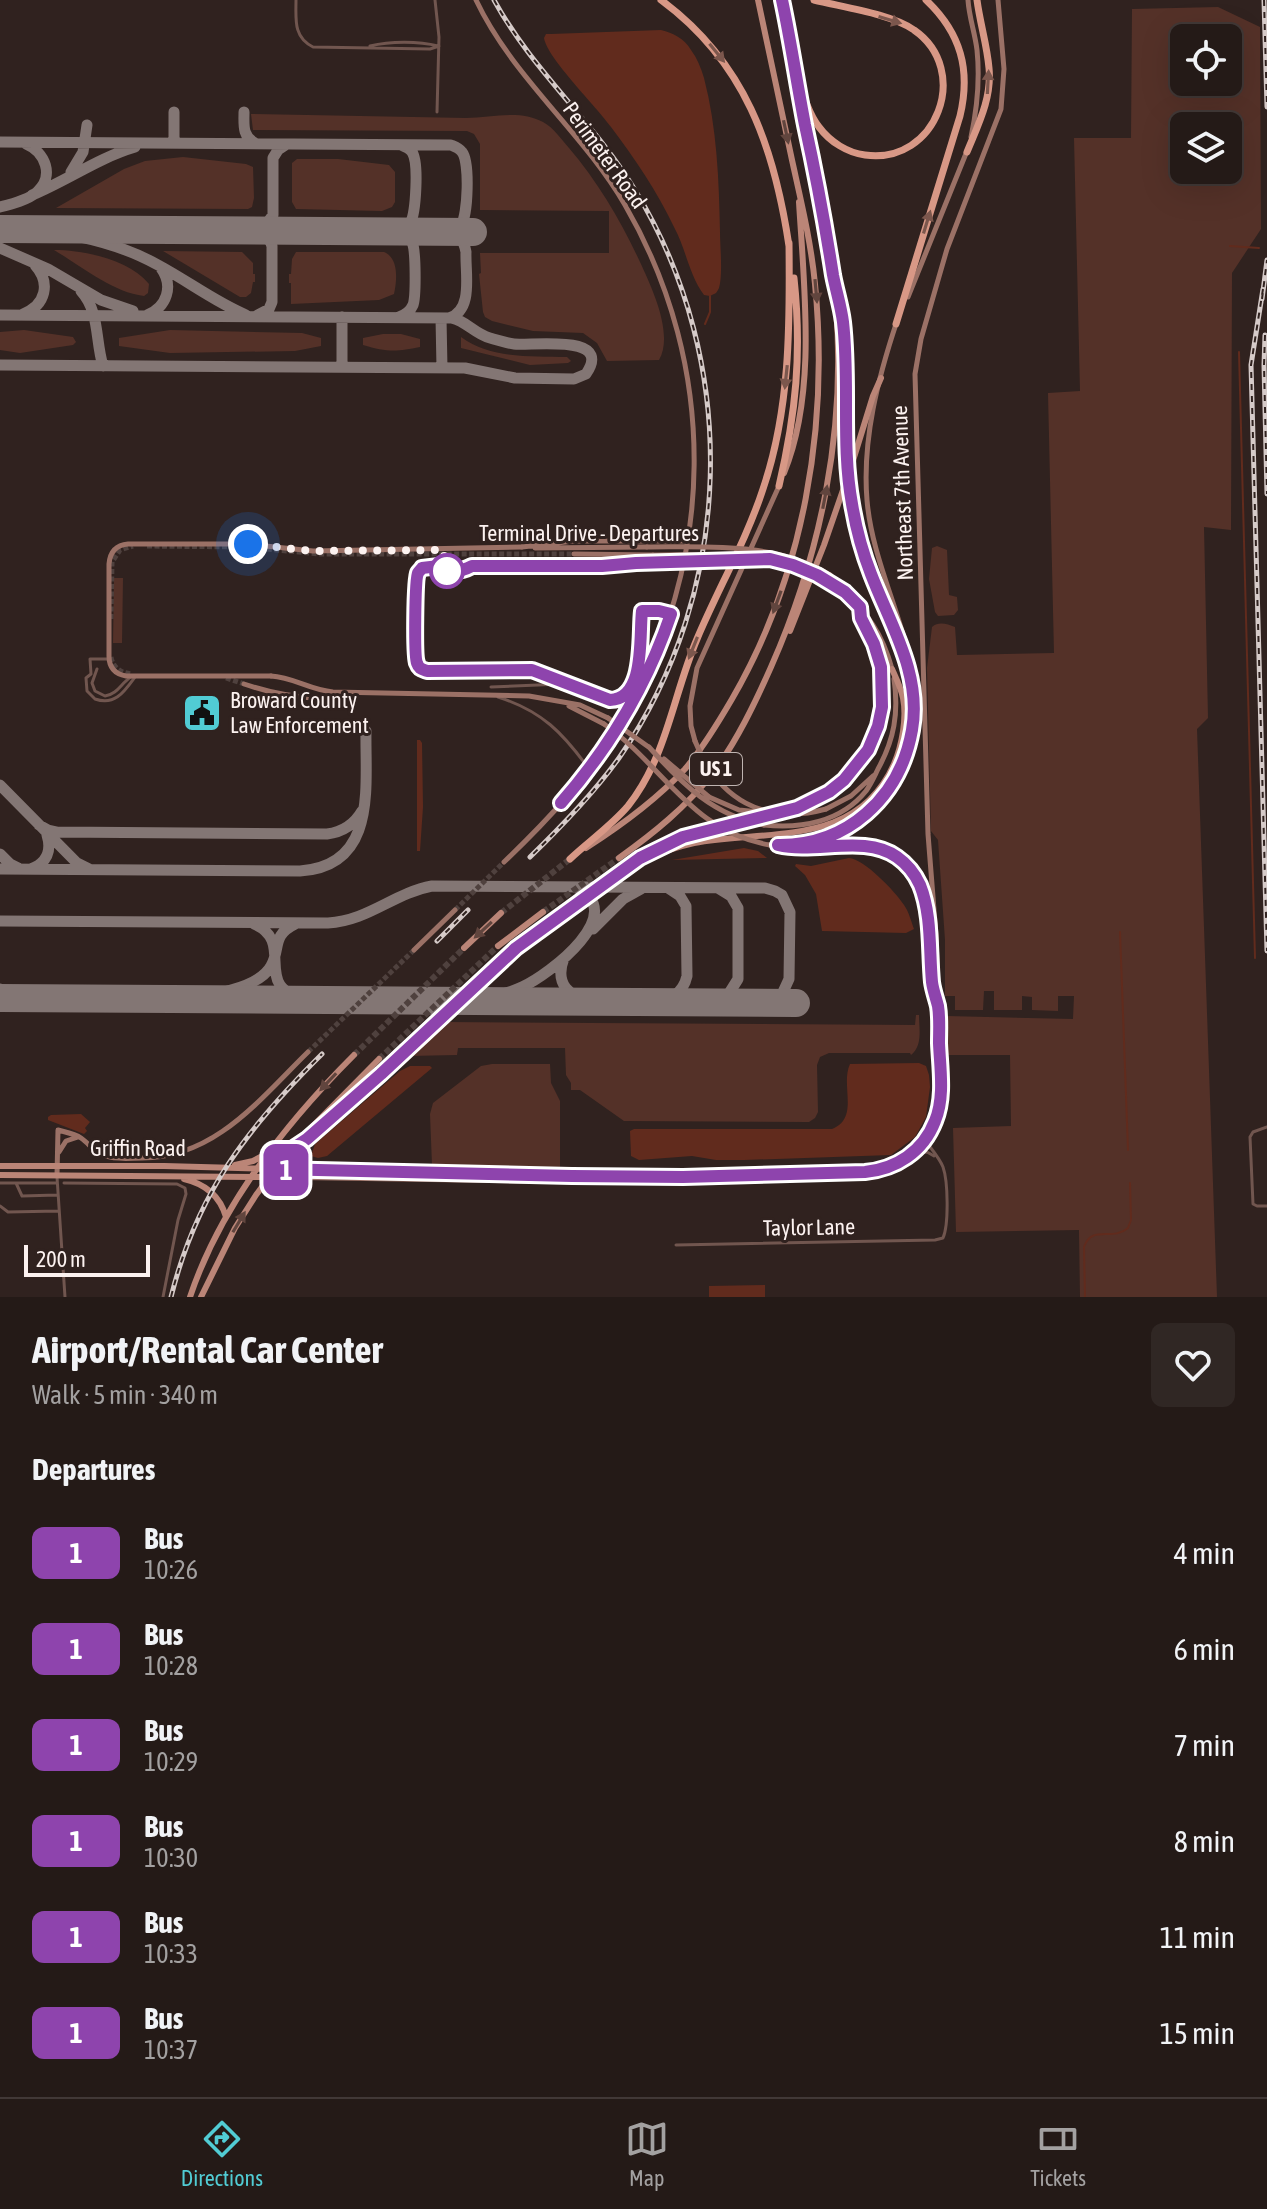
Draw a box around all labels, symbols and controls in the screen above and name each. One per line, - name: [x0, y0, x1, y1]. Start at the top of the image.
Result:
- one-way arrow: [878, 14, 902, 27]
- map controls: [1170, 24, 1242, 184]
- button: locate: [1170, 24, 1242, 96]
- one-way arrow: [708, 43, 725, 63]
- one-way arrow: [982, 69, 995, 94]
- street label: Perimeter Road: [558, 97, 652, 213]
- button: layers: [1170, 112, 1242, 184]
- one-way arrow: [780, 119, 793, 144]
- one-way arrow: [921, 210, 934, 234]
- one-way arrow: [810, 279, 823, 304]
- one-way arrow: [779, 365, 792, 390]
- street label: Northeast 7th Avenue: [886, 405, 918, 581]
- one-way arrow: [819, 484, 831, 509]
- street label: Terminal Drive - Departures: [479, 520, 699, 546]
- your location: [228, 524, 268, 564]
- unlabelled marker: [430, 554, 464, 588]
- one-way arrow: [770, 590, 782, 614]
- one-way arrow: [687, 636, 700, 660]
- place label: Broward County Law Enforcement: [230, 687, 369, 738]
- public building icon: Broward County Law Enforcement: [181, 692, 223, 734]
- road number: US 1: [690, 753, 742, 785]
- one-way arrow: [473, 921, 492, 939]
- one-way arrow: [319, 1072, 337, 1091]
- street label: Griffin Road: [90, 1135, 186, 1161]
- line badge: 1: [260, 1144, 312, 1196]
- text: 1: [279, 1154, 293, 1186]
- one-way arrow: [232, 1211, 246, 1233]
- street label: Taylor Lane: [763, 1213, 855, 1241]
- scale bar: [24, 1241, 150, 1277]
- text: 200 m: [36, 1246, 86, 1272]
- button: heart: [1151, 1323, 1235, 1407]
- text: Airport/Rental Car Center: [32, 1328, 383, 1371]
- text: Walk · 5 min · 340 m: [32, 1380, 218, 1410]
- text: Departures: [32, 1452, 155, 1486]
- text: Bus: [144, 1521, 183, 1555]
- text: 4 min: [1174, 1536, 1235, 1570]
- text: 1: [69, 1537, 83, 1569]
- text: 10:26: [144, 1555, 198, 1585]
- text: Bus: [144, 1617, 183, 1651]
- text: 6 min: [1174, 1632, 1235, 1666]
- text: 1: [69, 1633, 83, 1665]
- text: 10:28: [144, 1651, 198, 1681]
- text: Bus: [144, 1713, 183, 1747]
- text: 7 min: [1174, 1728, 1235, 1762]
- text: 1: [69, 1729, 83, 1761]
- text: 10:29: [144, 1747, 198, 1777]
- text: Bus: [144, 1809, 183, 1843]
- text: 8 min: [1174, 1824, 1235, 1858]
- text: 1: [69, 1825, 83, 1857]
- text: 10:30: [144, 1843, 198, 1873]
- text: Bus: [144, 1905, 183, 1939]
- text: 11 min: [1160, 1920, 1235, 1954]
- text: 1: [69, 1921, 83, 1953]
- text: 10:33: [144, 1939, 198, 1969]
- text: Bus: [144, 2001, 183, 2035]
- text: 15 min: [1160, 2016, 1235, 2050]
- text: 1: [69, 2017, 83, 2049]
- text: 10:37: [144, 2035, 198, 2065]
- tab: Directions: [181, 2117, 263, 2191]
- tab: Map: [625, 2117, 669, 2191]
- tab: Tickets: [1030, 2117, 1086, 2191]

